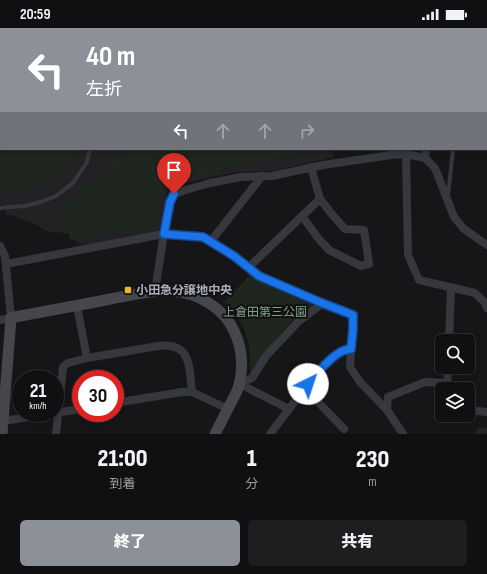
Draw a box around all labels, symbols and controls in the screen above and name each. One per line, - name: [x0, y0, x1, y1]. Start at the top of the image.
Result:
- text: 20:59: [20, 5, 51, 24]
- text: 40 m: [86, 40, 135, 73]
- icon: left: [20, 44, 72, 96]
- text: 左折: [86, 79, 122, 100]
- icon: left: [170, 120, 192, 142]
- icon: ahead: [212, 120, 234, 142]
- icon: ahead: [254, 120, 276, 142]
- icon: right: [296, 120, 318, 142]
- pin: [157, 153, 191, 194]
- icon: arrive: [163, 159, 185, 181]
- place label: 小田急分譲地中央: [136, 283, 232, 298]
- marker: 小田急分譲地中央: [123, 285, 133, 295]
- park label: 上倉田第三公園: [223, 305, 307, 320]
- map controls: [435, 334, 475, 422]
- button: search: [435, 334, 475, 374]
- position arrow: [287, 363, 329, 405]
- speed limit sign: 30: [72, 370, 124, 422]
- text: 21: [30, 379, 46, 403]
- button: layers: [435, 382, 475, 422]
- text: km/h: [29, 400, 47, 412]
- text: 21:00: [98, 444, 148, 473]
- text: 1: [247, 444, 257, 473]
- text: 230: [356, 445, 389, 474]
- text: m: [368, 474, 377, 490]
- text: 到着: [110, 476, 136, 492]
- text: 分: [245, 476, 258, 492]
- button: 終了: [20, 520, 240, 566]
- button: 共有: [248, 520, 467, 566]

